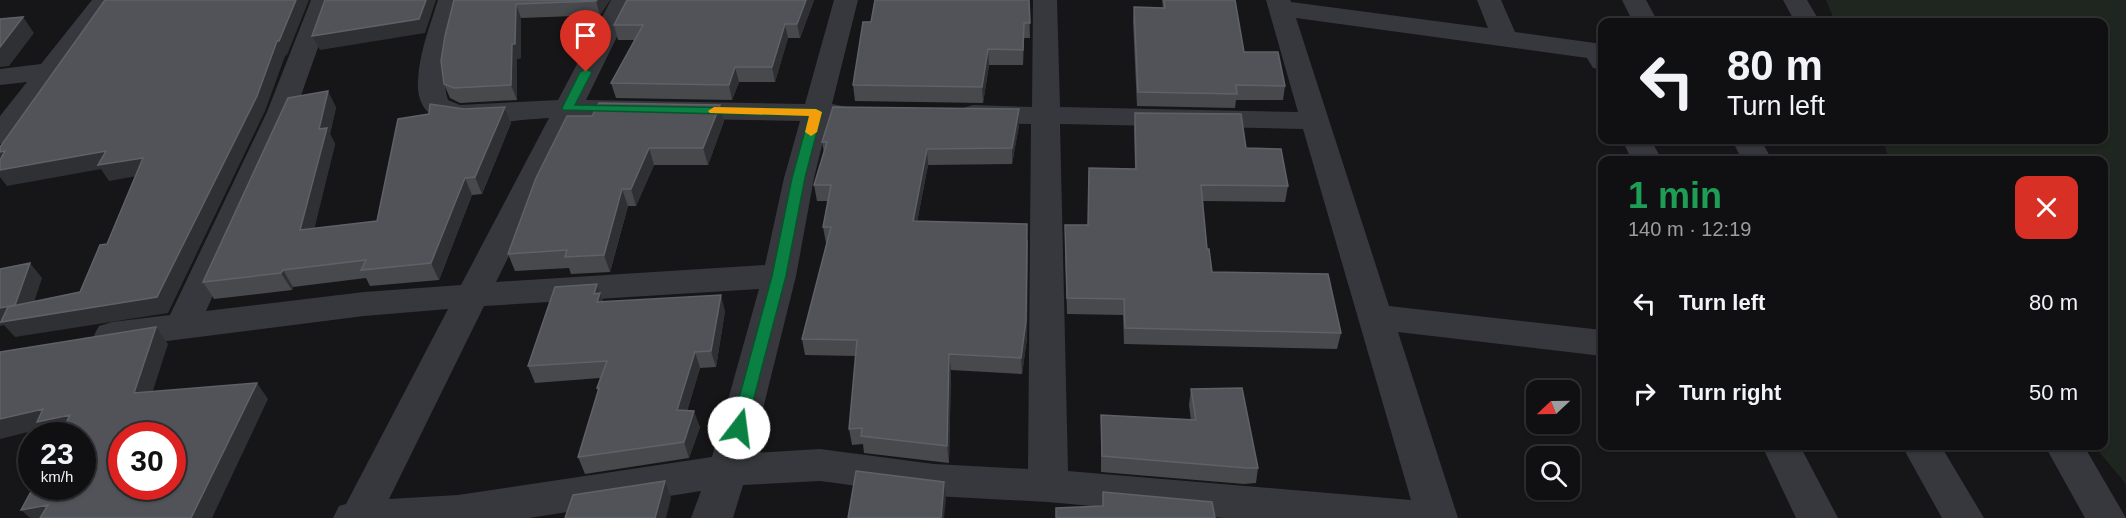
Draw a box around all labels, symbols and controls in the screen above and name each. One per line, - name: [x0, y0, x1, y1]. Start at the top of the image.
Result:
- pin: [560, 10, 611, 72]
- icon: arrive: [569, 19, 602, 52]
- icon: left: [1628, 42, 1706, 120]
- text: 80 m: [1727, 42, 1823, 89]
- text: Turn left: [1727, 91, 1825, 121]
- text: 1 min: [1628, 175, 1722, 216]
- button: close: [2015, 176, 2078, 239]
- text: 140 m · 12:19: [1628, 218, 1751, 240]
- icon: left: [1628, 287, 1661, 320]
- text: Turn left: [1679, 290, 1765, 315]
- text: 80 m: [2029, 290, 2078, 315]
- icon: right: [1628, 377, 1661, 410]
- north arrow: [1526, 380, 1580, 434]
- map controls: [1526, 380, 1580, 500]
- text: Turn right: [1679, 380, 1781, 405]
- text: 50 m: [2029, 380, 2078, 405]
- position arrow: [707, 396, 771, 460]
- speed limit sign: 30: [108, 422, 186, 500]
- text: 23: [40, 437, 74, 470]
- button: search: [1526, 446, 1580, 500]
- text: km/h: [41, 468, 73, 485]

